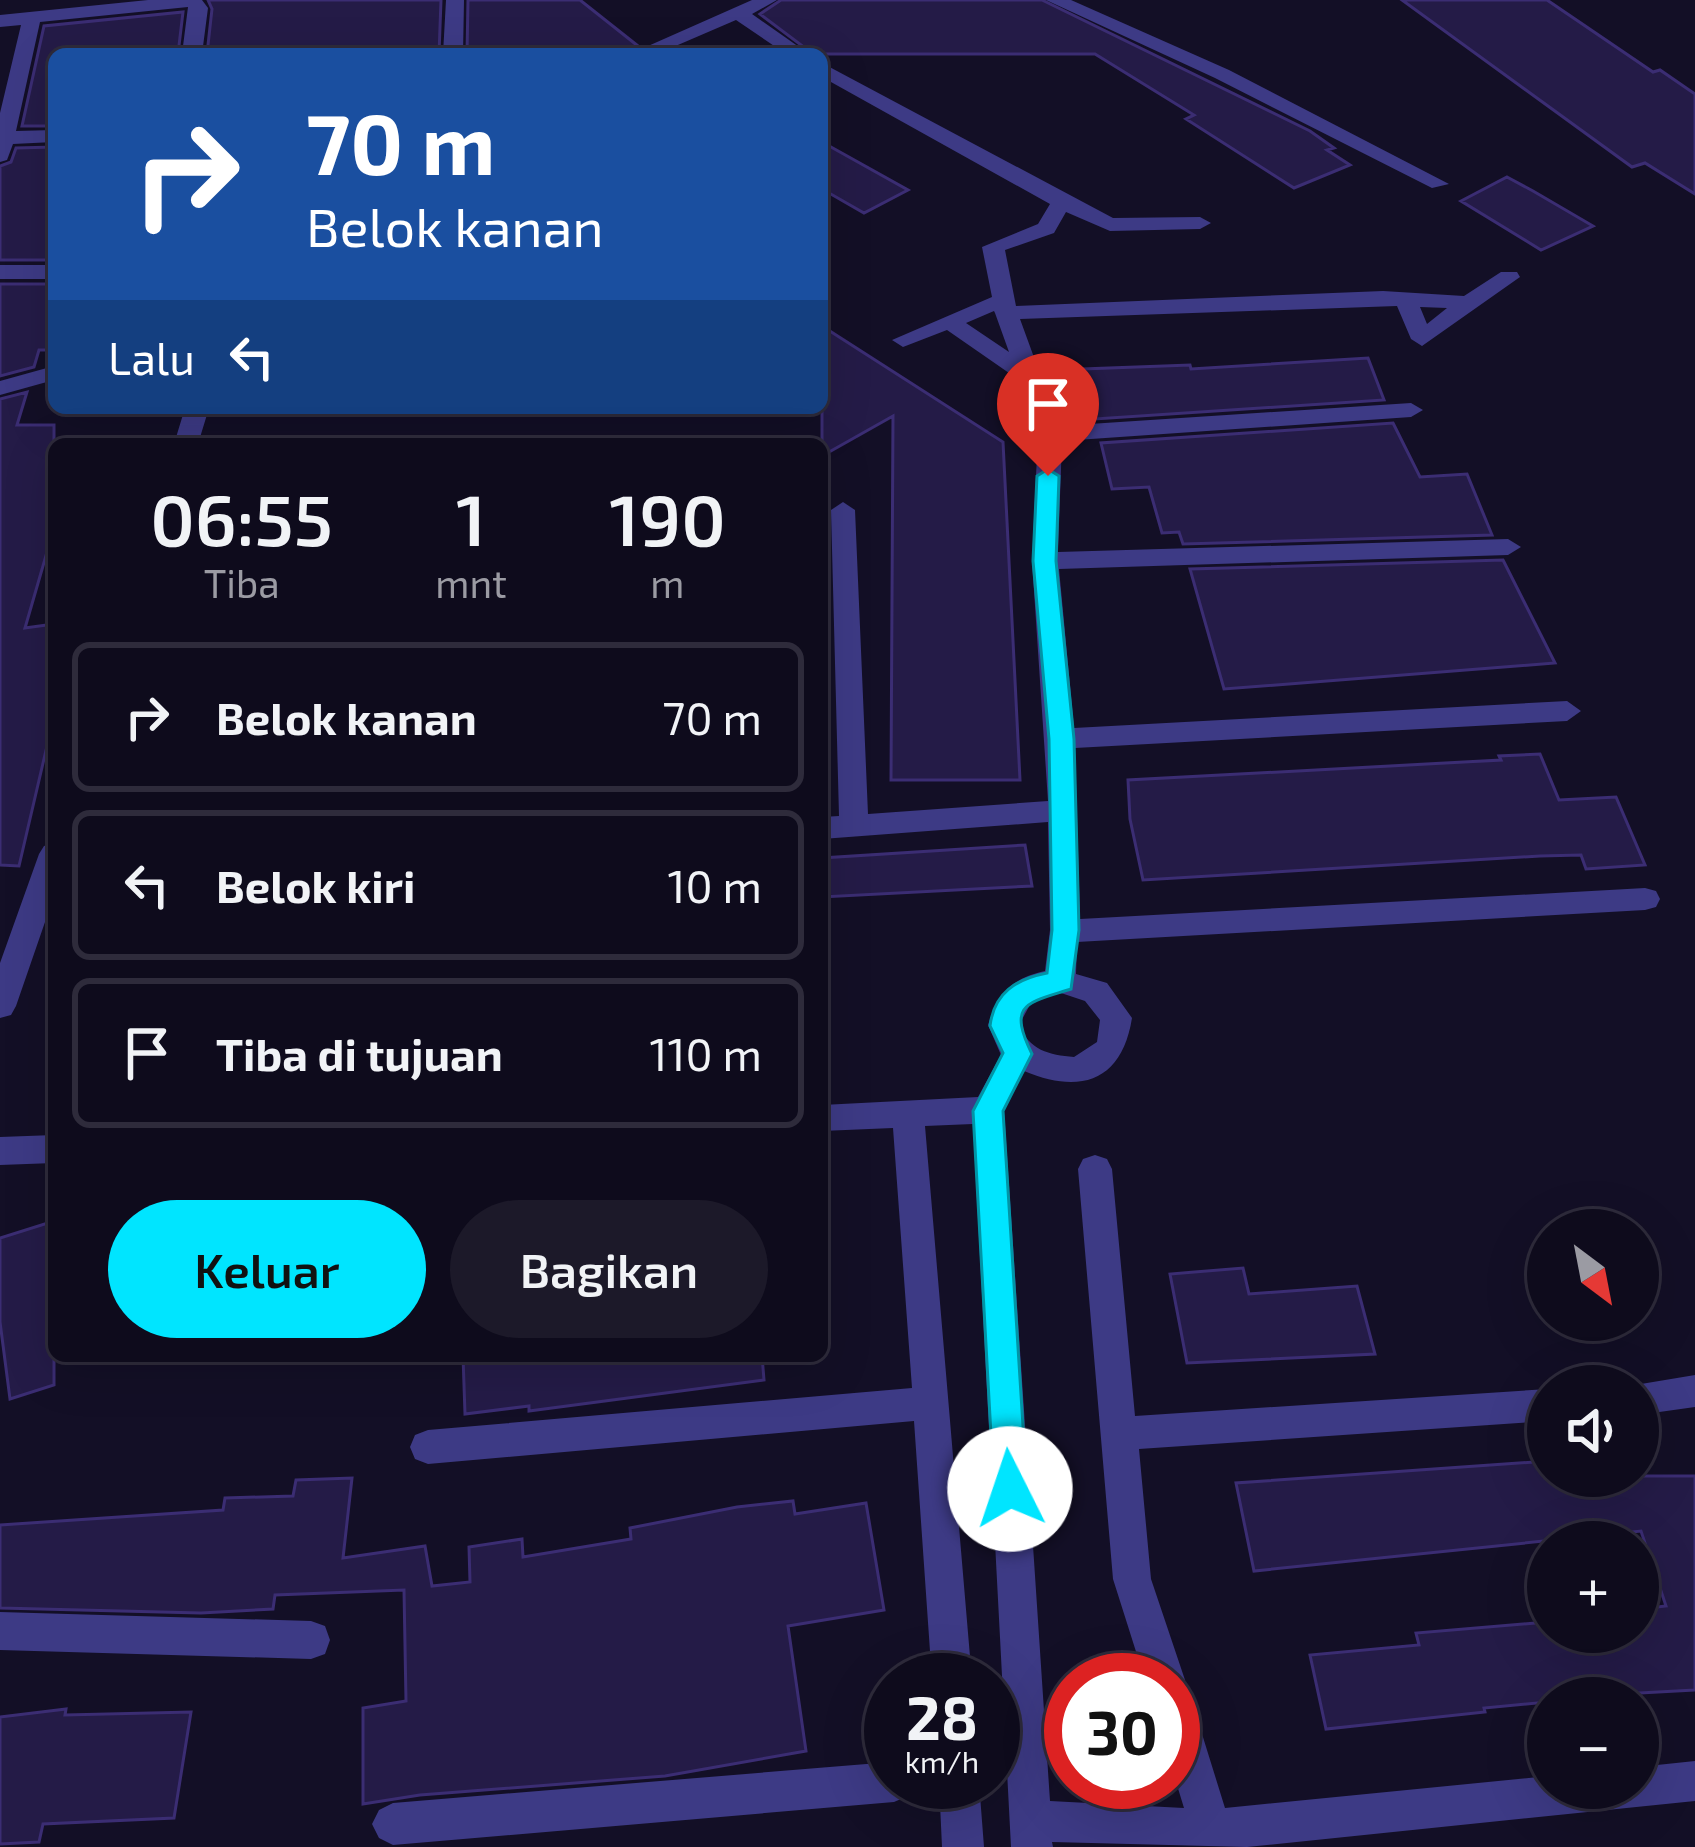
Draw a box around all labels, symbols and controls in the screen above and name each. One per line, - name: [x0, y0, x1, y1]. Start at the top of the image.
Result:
- text: 70 m: [306, 91, 496, 192]
- icon: right: [108, 96, 264, 252]
- text: Belok kanan: [306, 193, 604, 258]
- icon: left: [219, 324, 285, 390]
- text: Lalu: [108, 330, 195, 384]
- pin: [997, 353, 1099, 476]
- icon: arrive: [1015, 371, 1081, 437]
- text: 06:55: [150, 474, 333, 560]
- text: 1: [456, 474, 486, 560]
- text: 190: [609, 474, 726, 560]
- text: Tiba: [204, 559, 280, 606]
- text: mnt: [435, 559, 507, 606]
- text: m: [650, 559, 685, 606]
- icon: right: [114, 684, 180, 750]
- text: Belok kanan: [216, 690, 477, 744]
- text: 70 m: [662, 690, 762, 744]
- icon: left: [114, 852, 180, 918]
- text: Belok kiri: [216, 858, 415, 912]
- text: 10 m: [667, 858, 762, 912]
- icon: arrive: [114, 1020, 180, 1086]
- text: Tiba di tujuan: [216, 1026, 503, 1080]
- text: 110 m: [650, 1026, 762, 1080]
- button: Keluar: [108, 1200, 426, 1338]
- button: Bagikan: [450, 1200, 768, 1338]
- north arrow: [1527, 1209, 1659, 1341]
- map controls: [1527, 1209, 1659, 1809]
- button: sound: [1527, 1365, 1659, 1497]
- position arrow: [947, 1426, 1073, 1552]
- button: +: [1527, 1521, 1659, 1653]
- speed limit sign: 30: [1044, 1653, 1200, 1809]
- button: −: [1527, 1677, 1659, 1809]
- text: 28: [906, 1680, 978, 1752]
- text: km/h: [905, 1743, 979, 1779]

